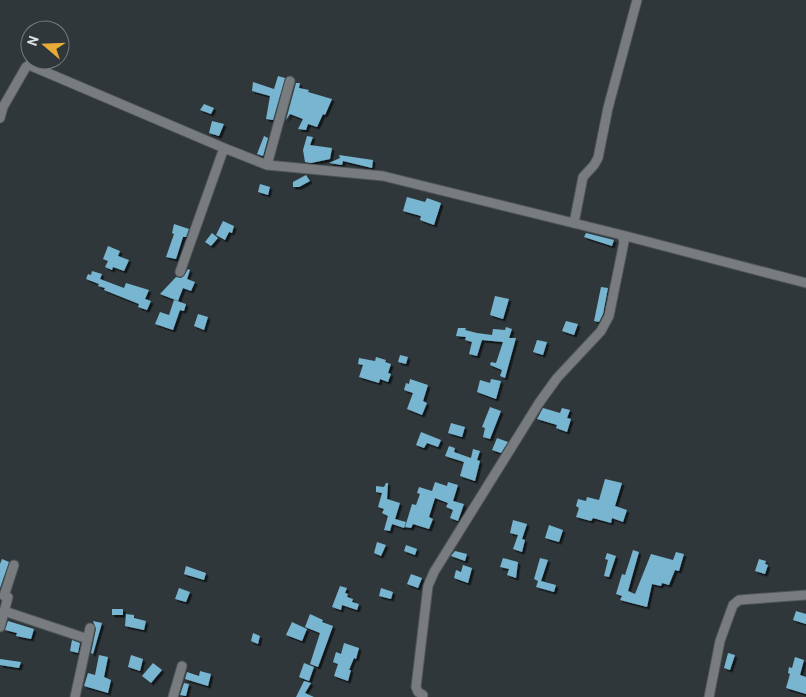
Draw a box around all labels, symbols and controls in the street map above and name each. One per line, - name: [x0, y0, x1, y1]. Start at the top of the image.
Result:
- north arrow: [20, 20, 70, 70]
- text: N: [23, 33, 42, 48]

